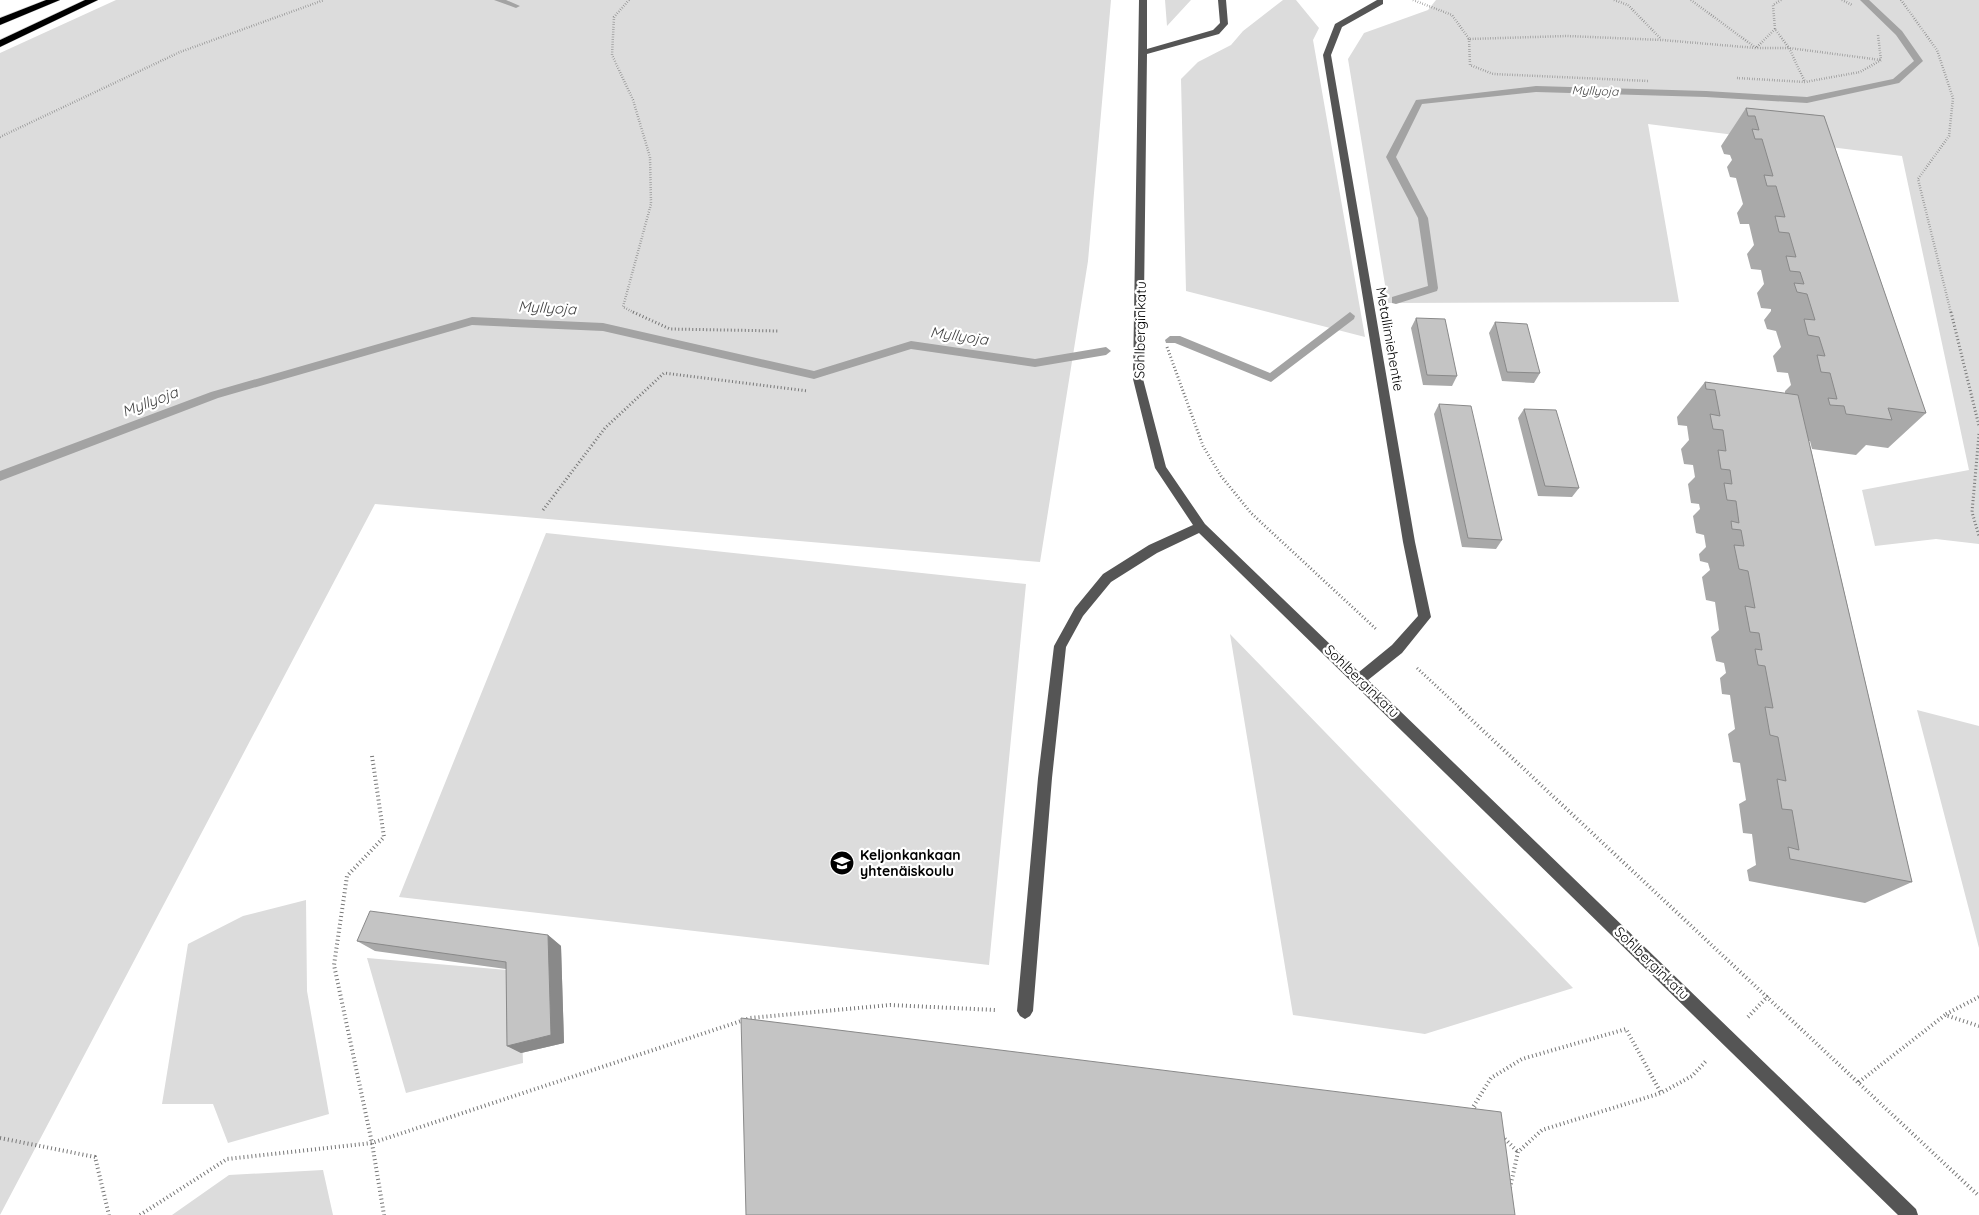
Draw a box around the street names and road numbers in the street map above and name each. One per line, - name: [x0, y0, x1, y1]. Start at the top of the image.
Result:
- street label: Sohlberginkatu: [1130, 281, 1150, 379]
- street label: Metallimiehentie: [1372, 286, 1408, 393]
- street label: Sohlberginkatu: [1321, 641, 1403, 721]
- street label: Sohlberginkatu: [1611, 923, 1693, 1003]

